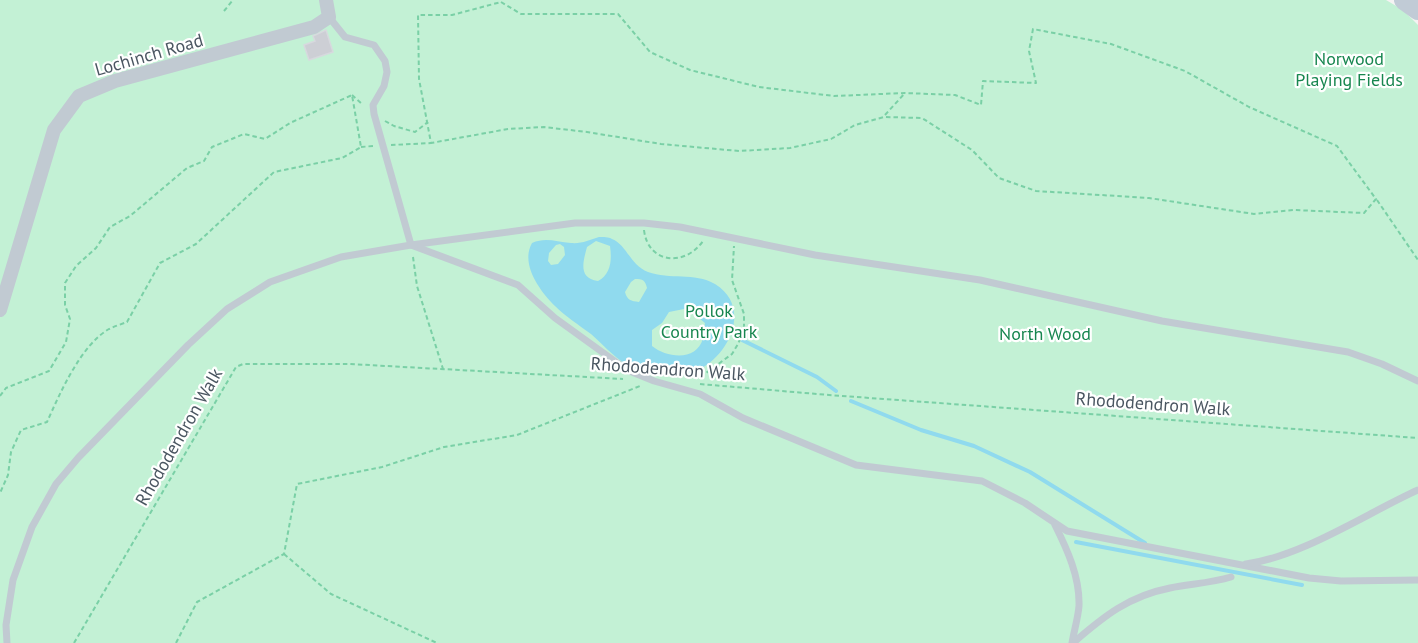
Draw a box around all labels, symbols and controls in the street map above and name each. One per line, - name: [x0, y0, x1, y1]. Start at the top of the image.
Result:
- street label: Lochinch Road: [92, 28, 206, 81]
- park label: Norwood Playing Fields: [1295, 47, 1403, 91]
- park label: Pollok Country Park: [661, 299, 758, 343]
- park label: North Wood: [999, 322, 1091, 345]
- street label: Rhododendron Walk: [590, 352, 746, 385]
- street label: Rhododendron Walk: [130, 364, 227, 510]
- street label: Rhododendron Walk: [1075, 387, 1231, 420]

